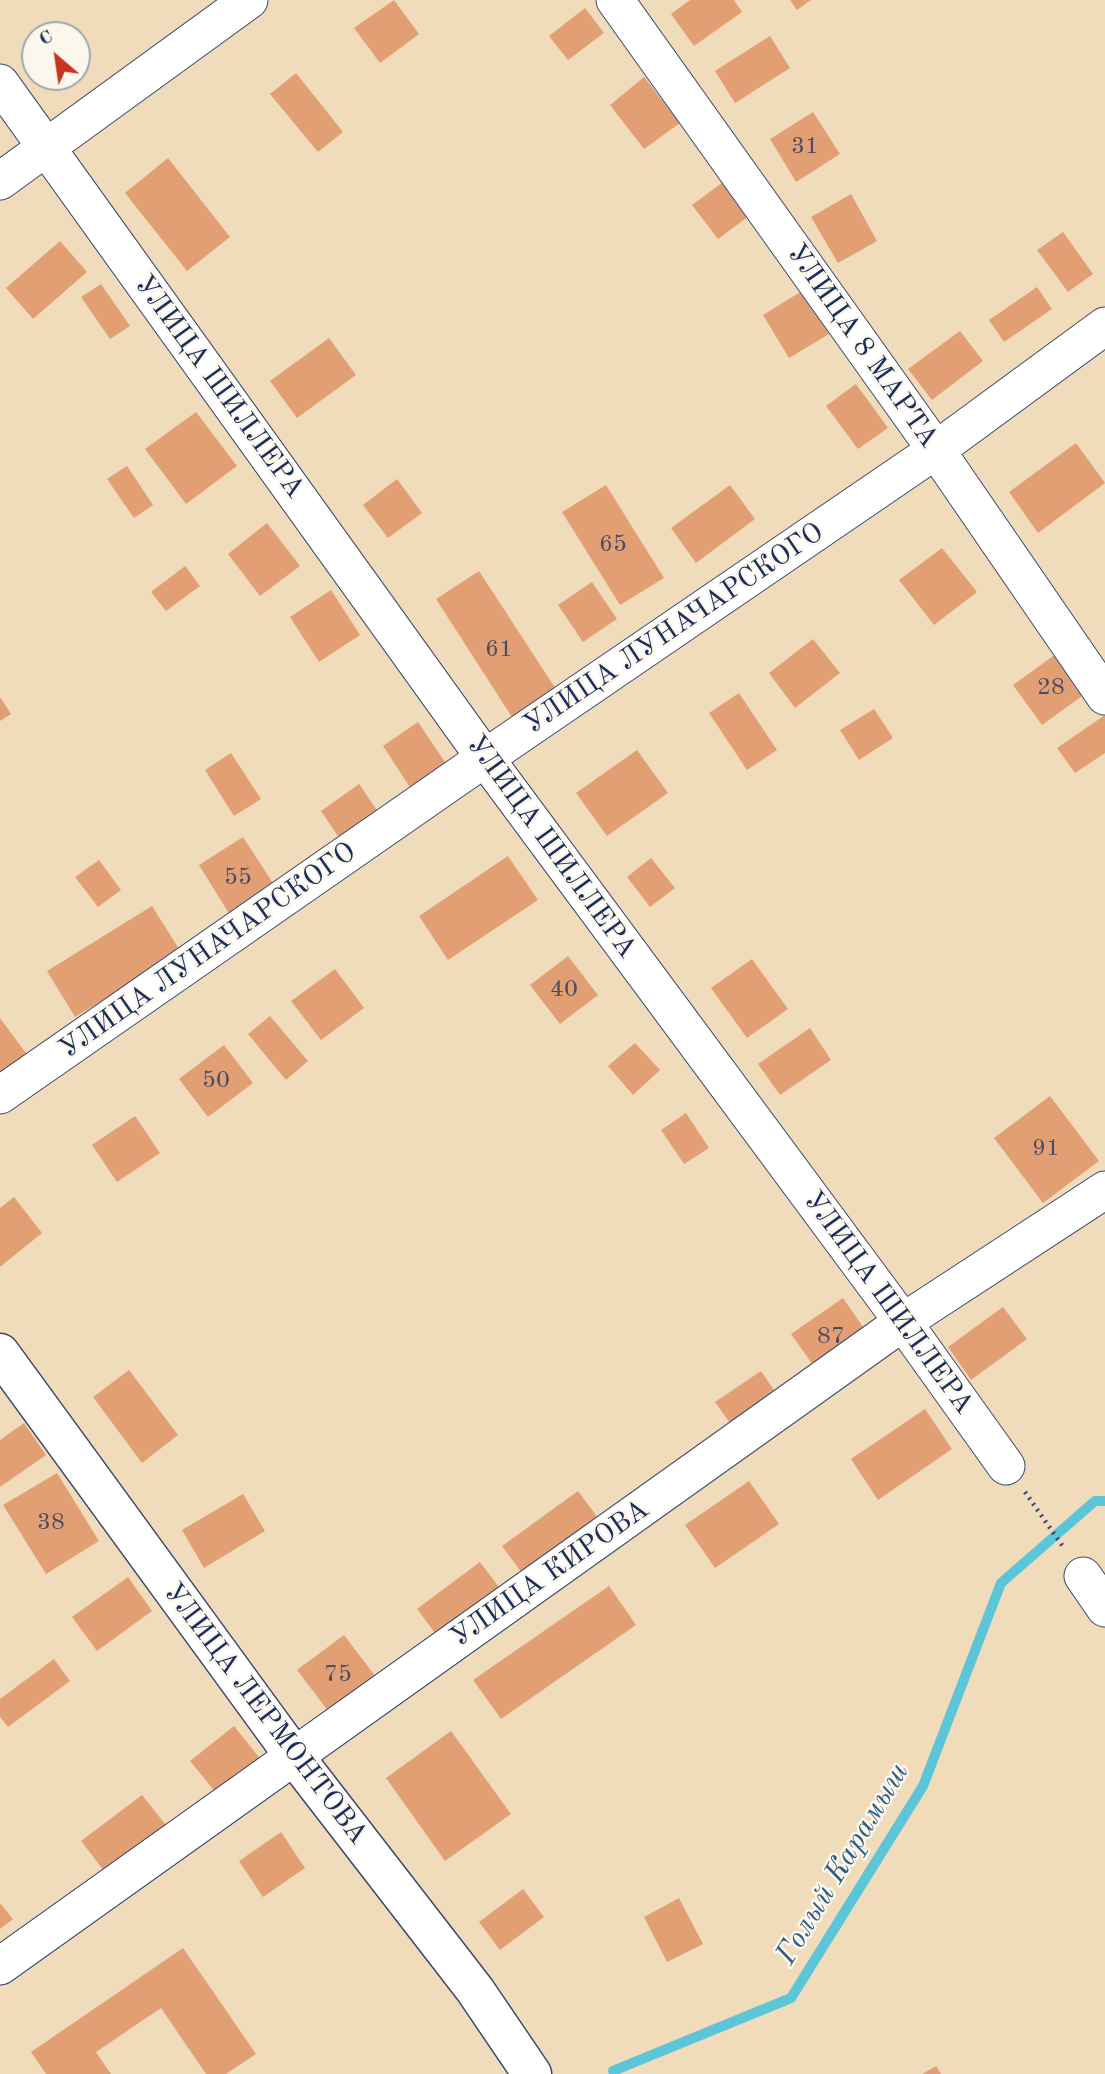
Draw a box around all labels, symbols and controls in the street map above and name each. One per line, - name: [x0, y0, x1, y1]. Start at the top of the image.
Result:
- north arrow: [21, 21, 91, 91]
- text: С: [36, 28, 57, 50]
- house number: 31: [791, 133, 819, 161]
- street label: УЛИЦА 8 МАРТА: [779, 238, 945, 454]
- street label: УЛИЦА ШИЛЛЕРА: [127, 269, 311, 505]
- street label: УЛИЦА ЛУНАЧАРСКОГО: [518, 516, 830, 742]
- house number: 65: [599, 531, 627, 559]
- house number: 61: [485, 636, 513, 664]
- house number: 28: [1037, 674, 1065, 702]
- street label: УЛИЦА ШИЛЛЕРА: [459, 729, 643, 965]
- street label: УЛИЦА ЛУНАЧАРСКОГО: [53, 836, 363, 1066]
- house number: 55: [224, 864, 252, 892]
- house number: 40: [550, 976, 578, 1004]
- house number: 50: [202, 1067, 230, 1095]
- house number: 91: [1032, 1135, 1060, 1163]
- street label: УЛИЦА ШИЛЛЕРА: [796, 1185, 980, 1421]
- house number: 87: [817, 1323, 845, 1351]
- street label: УЛИЦА КИРОВА: [444, 1493, 656, 1655]
- house number: 38: [37, 1509, 65, 1537]
- street label: УЛИЦА ЛЕРМОНТОВА: [156, 1577, 374, 1851]
- house number: 75: [324, 1661, 352, 1689]
- water label: Голый Карамыш: [768, 1756, 918, 1972]

